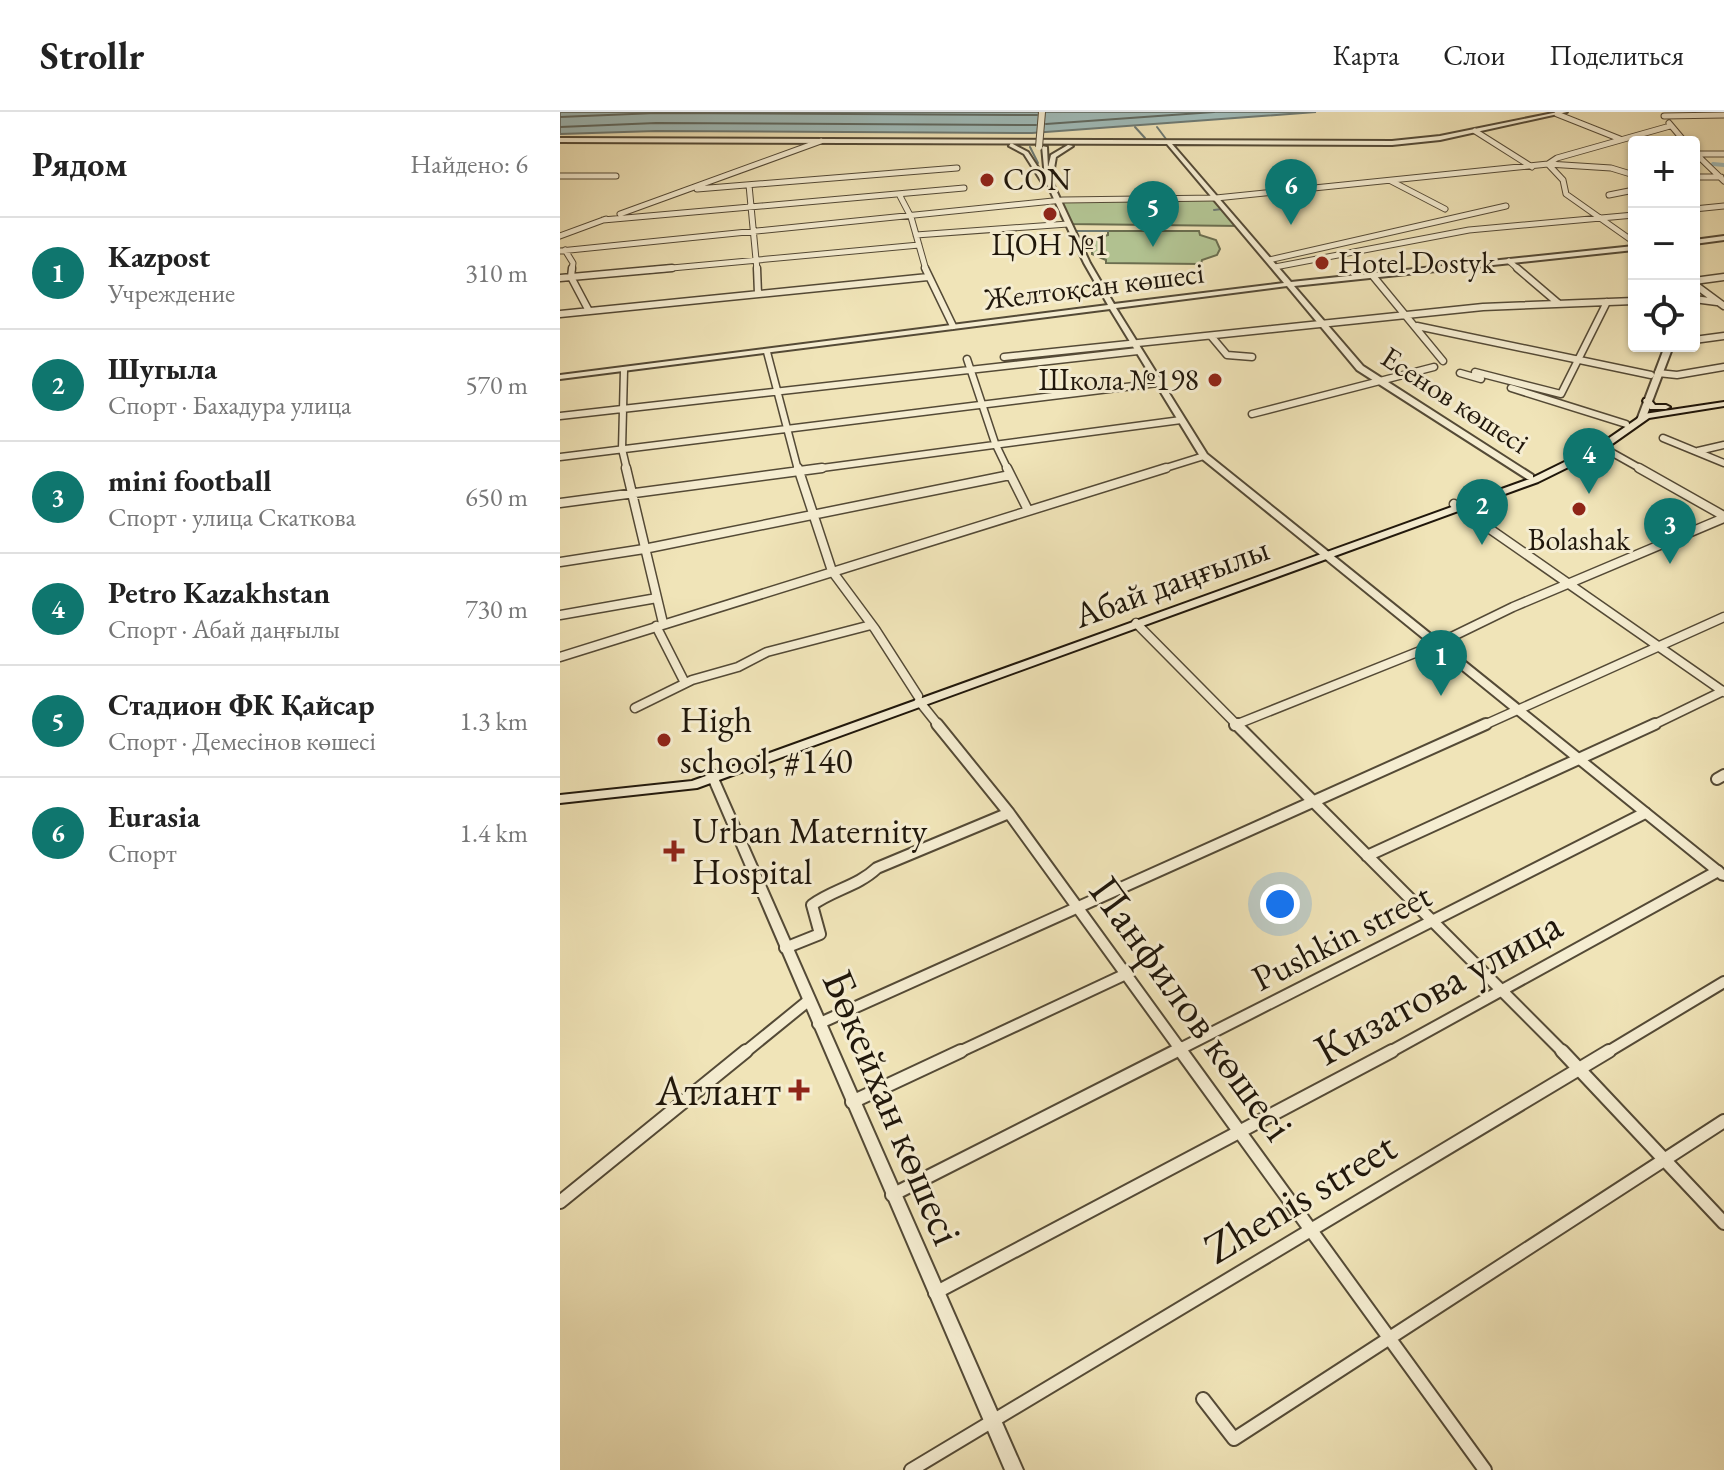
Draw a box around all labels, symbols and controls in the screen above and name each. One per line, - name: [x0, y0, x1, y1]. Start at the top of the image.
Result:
- text: Strollr: [40, 31, 144, 80]
- text: Карта: [1332, 37, 1399, 73]
- text: Слои: [1443, 37, 1505, 73]
- text: Поделиться: [1549, 37, 1684, 73]
- map controls: [1628, 136, 1700, 352]
- button: +: [1628, 136, 1700, 208]
- text: Рядом: [32, 142, 127, 186]
- text: Найдено: 6: [410, 147, 528, 181]
- pin: 6: [1265, 159, 1317, 225]
- place label: CON: [1003, 160, 1071, 199]
- marker: CON: [978, 171, 996, 189]
- pin: 5: [1127, 181, 1179, 247]
- marker: ЦОН №1: [1041, 205, 1059, 223]
- button: −: [1628, 208, 1700, 280]
- place label: ЦОН №1: [992, 225, 1108, 264]
- text: Kazpost: [108, 237, 210, 276]
- place label: Hotel Dostyk: [1338, 243, 1496, 282]
- street label: Желтоқсан көшесі: [981, 253, 1206, 318]
- marker: Hotel Dostyk: [1313, 254, 1331, 272]
- text: 1: [51, 256, 65, 290]
- text: 310 m: [465, 256, 528, 290]
- text: Учреждение: [108, 276, 235, 310]
- button: locate: [1628, 280, 1700, 352]
- street label: Есенов көшесі: [1374, 337, 1537, 462]
- text: Шугыла: [108, 349, 217, 388]
- place label: Школа №198: [1039, 360, 1199, 399]
- text: 2: [51, 368, 65, 402]
- text: 570 m: [465, 368, 528, 402]
- marker: Школа №198: [1206, 371, 1224, 389]
- text: Спорт · Бахадура улица: [108, 388, 351, 422]
- pin: 4: [1563, 428, 1615, 494]
- text: mini football: [108, 461, 272, 500]
- pin: 2: [1456, 479, 1508, 545]
- text: 3: [51, 480, 65, 514]
- text: 650 m: [465, 480, 528, 514]
- pin: 3: [1644, 498, 1696, 564]
- text: Спорт · улица Скаткова: [108, 500, 356, 534]
- marker: Bolashak: [1570, 500, 1588, 518]
- place label: Bolashak: [1528, 520, 1631, 559]
- street label: Абай даңғылы: [1066, 524, 1275, 639]
- text: Petro Kazakhstan: [108, 573, 330, 612]
- text: 4: [51, 592, 65, 626]
- text: 730 m: [465, 592, 528, 626]
- text: Спорт · Абай даңғылы: [108, 612, 340, 646]
- pin: 1: [1415, 630, 1467, 696]
- text: Стадион ФК Қайсар: [108, 685, 374, 724]
- place label: High school, #140: [680, 696, 853, 784]
- text: 5: [51, 704, 65, 738]
- text: 1.3 km: [459, 704, 528, 738]
- text: Спорт · Демесінов көшесі: [108, 724, 376, 758]
- marker: High school, #140: [655, 731, 673, 749]
- text: Eurasia: [108, 797, 200, 836]
- place label: Urban Maternity Hospital: [692, 807, 928, 895]
- text: 6: [51, 816, 65, 850]
- text: 1.4 km: [459, 816, 528, 850]
- text: Спорт: [108, 836, 177, 870]
- marker: Urban Maternity Hospital: [663, 840, 685, 862]
- street label: Панфилов көшесі: [1077, 864, 1308, 1152]
- street label: Pushkin street: [1244, 871, 1439, 1002]
- your location: [1260, 884, 1300, 924]
- street label: Кизатова улица: [1304, 895, 1572, 1078]
- street label: Бөкейхан көшесі: [810, 961, 977, 1253]
- place label: Атлант: [654, 1061, 781, 1118]
- marker: Атлант: [788, 1079, 810, 1101]
- street label: Zhenis street: [1193, 1117, 1406, 1276]

